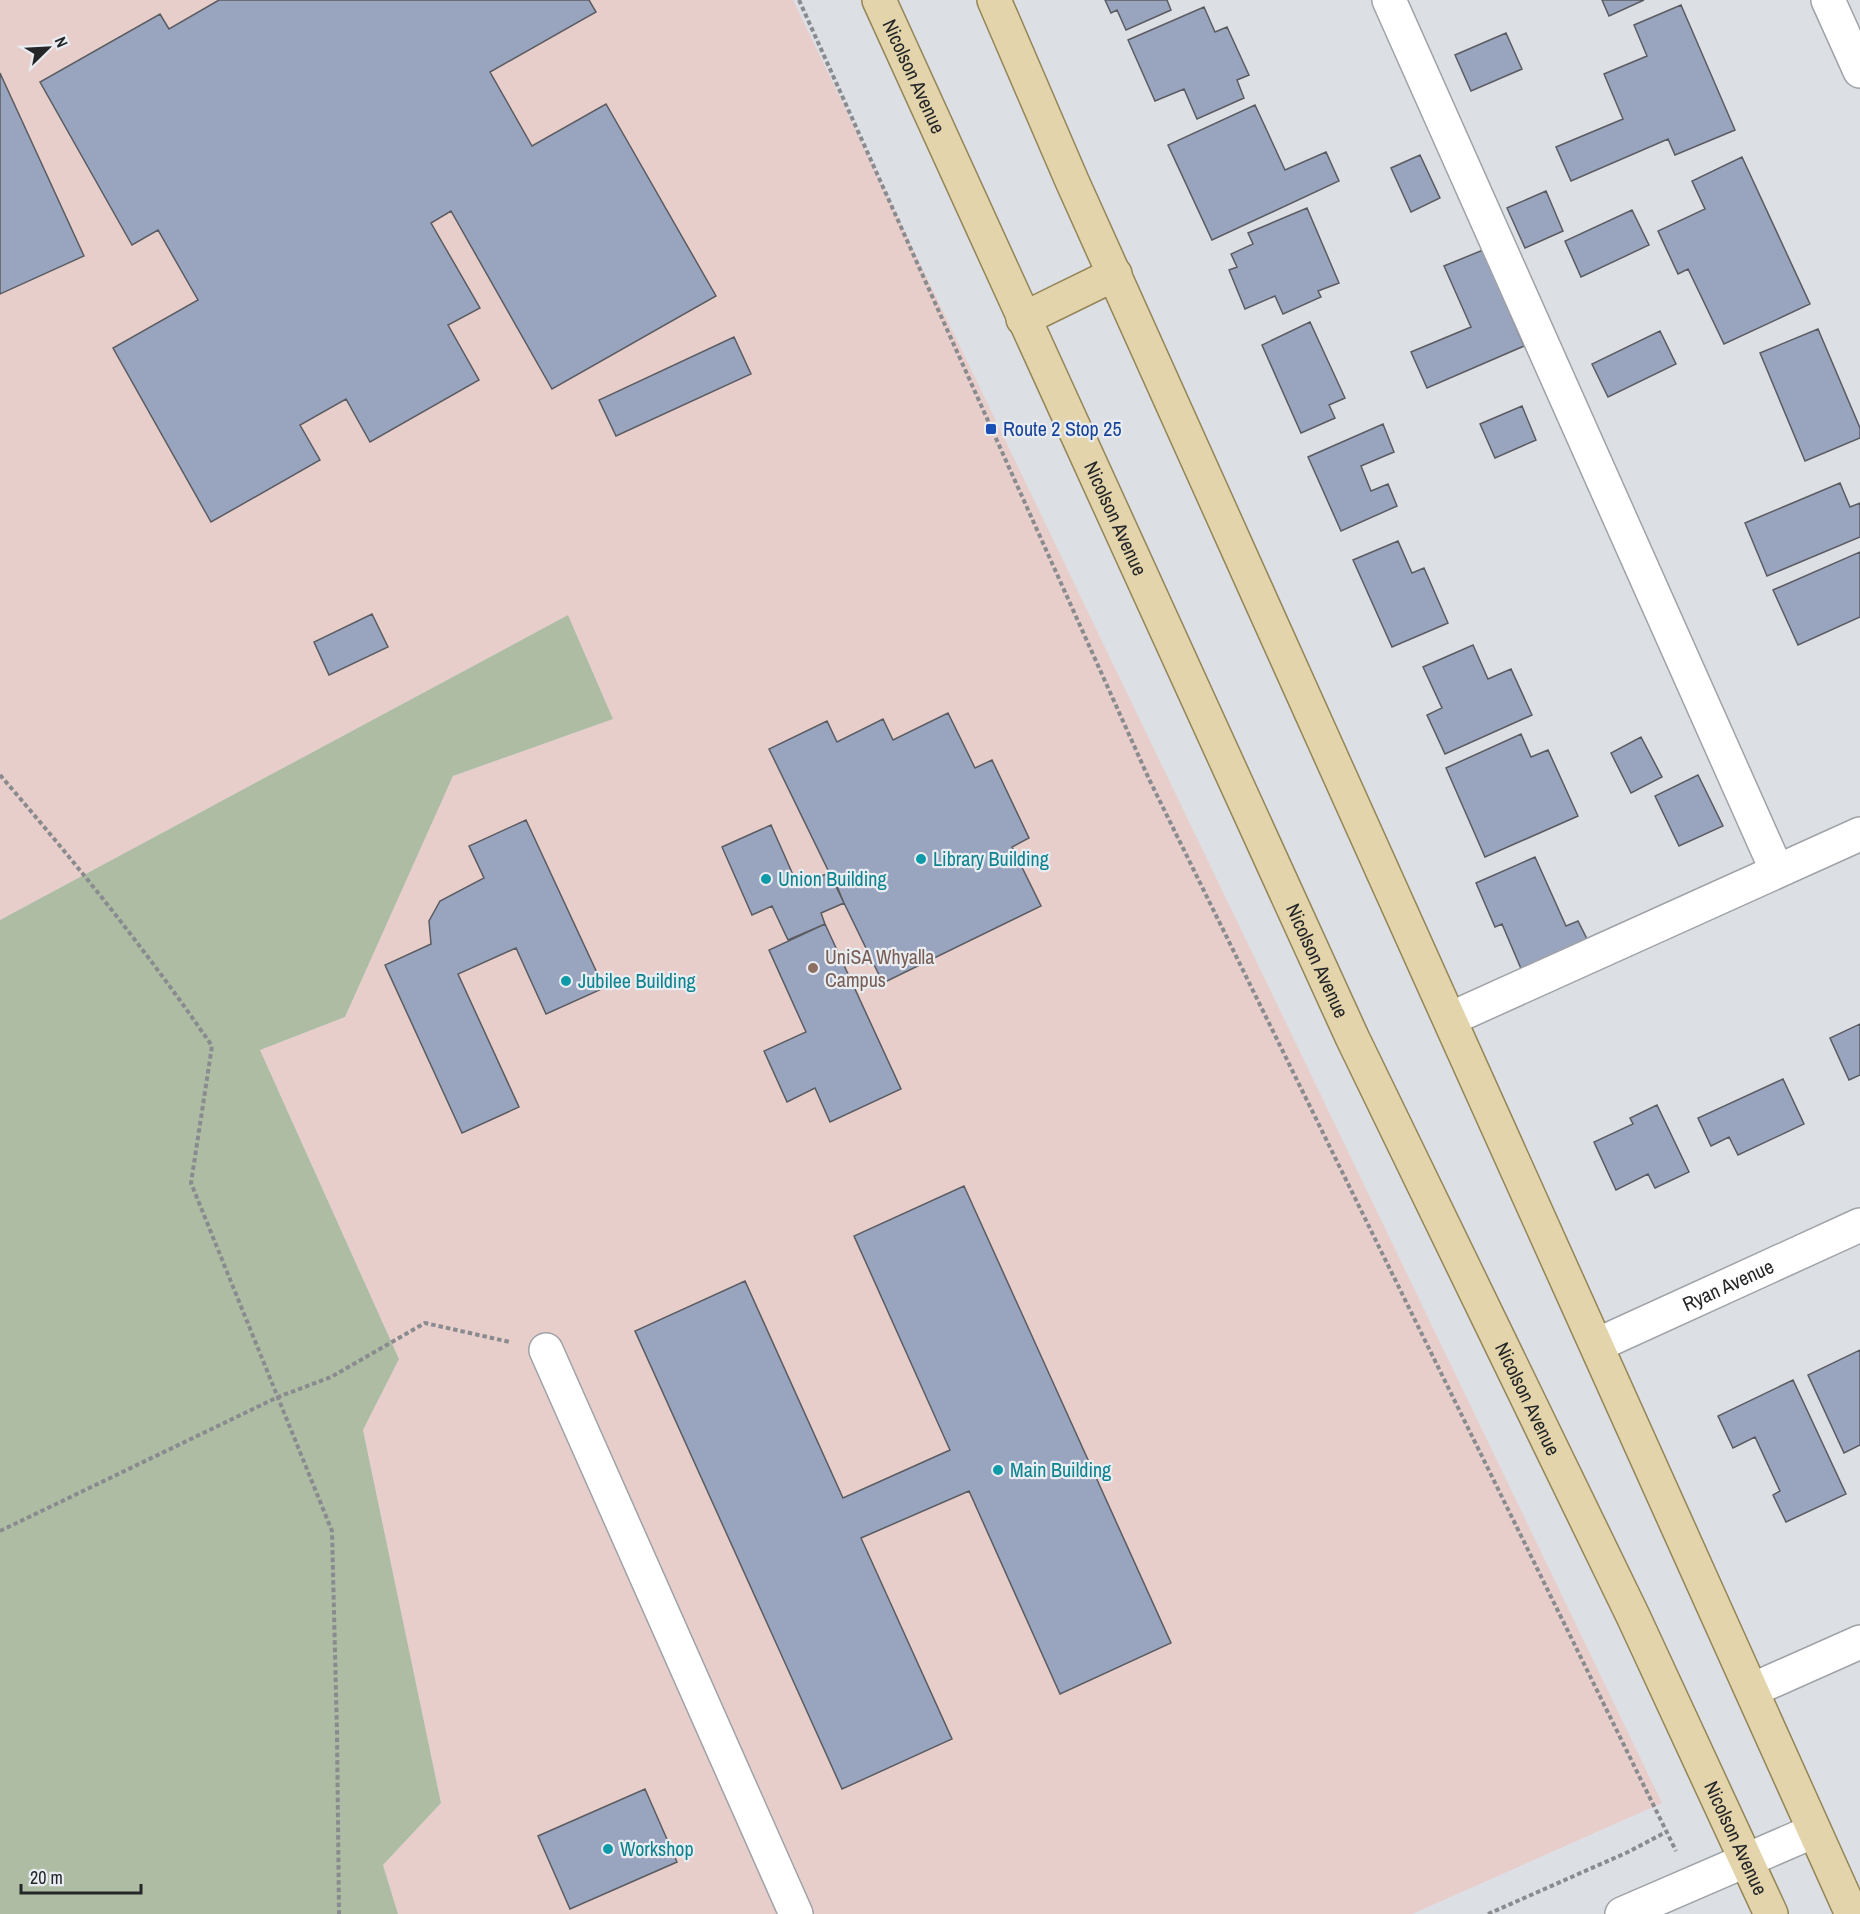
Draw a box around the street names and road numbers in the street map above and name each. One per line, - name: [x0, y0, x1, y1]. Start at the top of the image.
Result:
- street label: Nicolson Avenue: [877, 15, 952, 138]
- street label: Nicolson Avenue: [1078, 457, 1154, 580]
- street label: Nicolson Avenue: [1280, 899, 1355, 1022]
- street label: Ryan Avenue: [1678, 1252, 1778, 1317]
- street label: Nicolson Avenue: [1489, 1337, 1567, 1460]
- street label: Nicolson Avenue: [1698, 1776, 1774, 1899]

